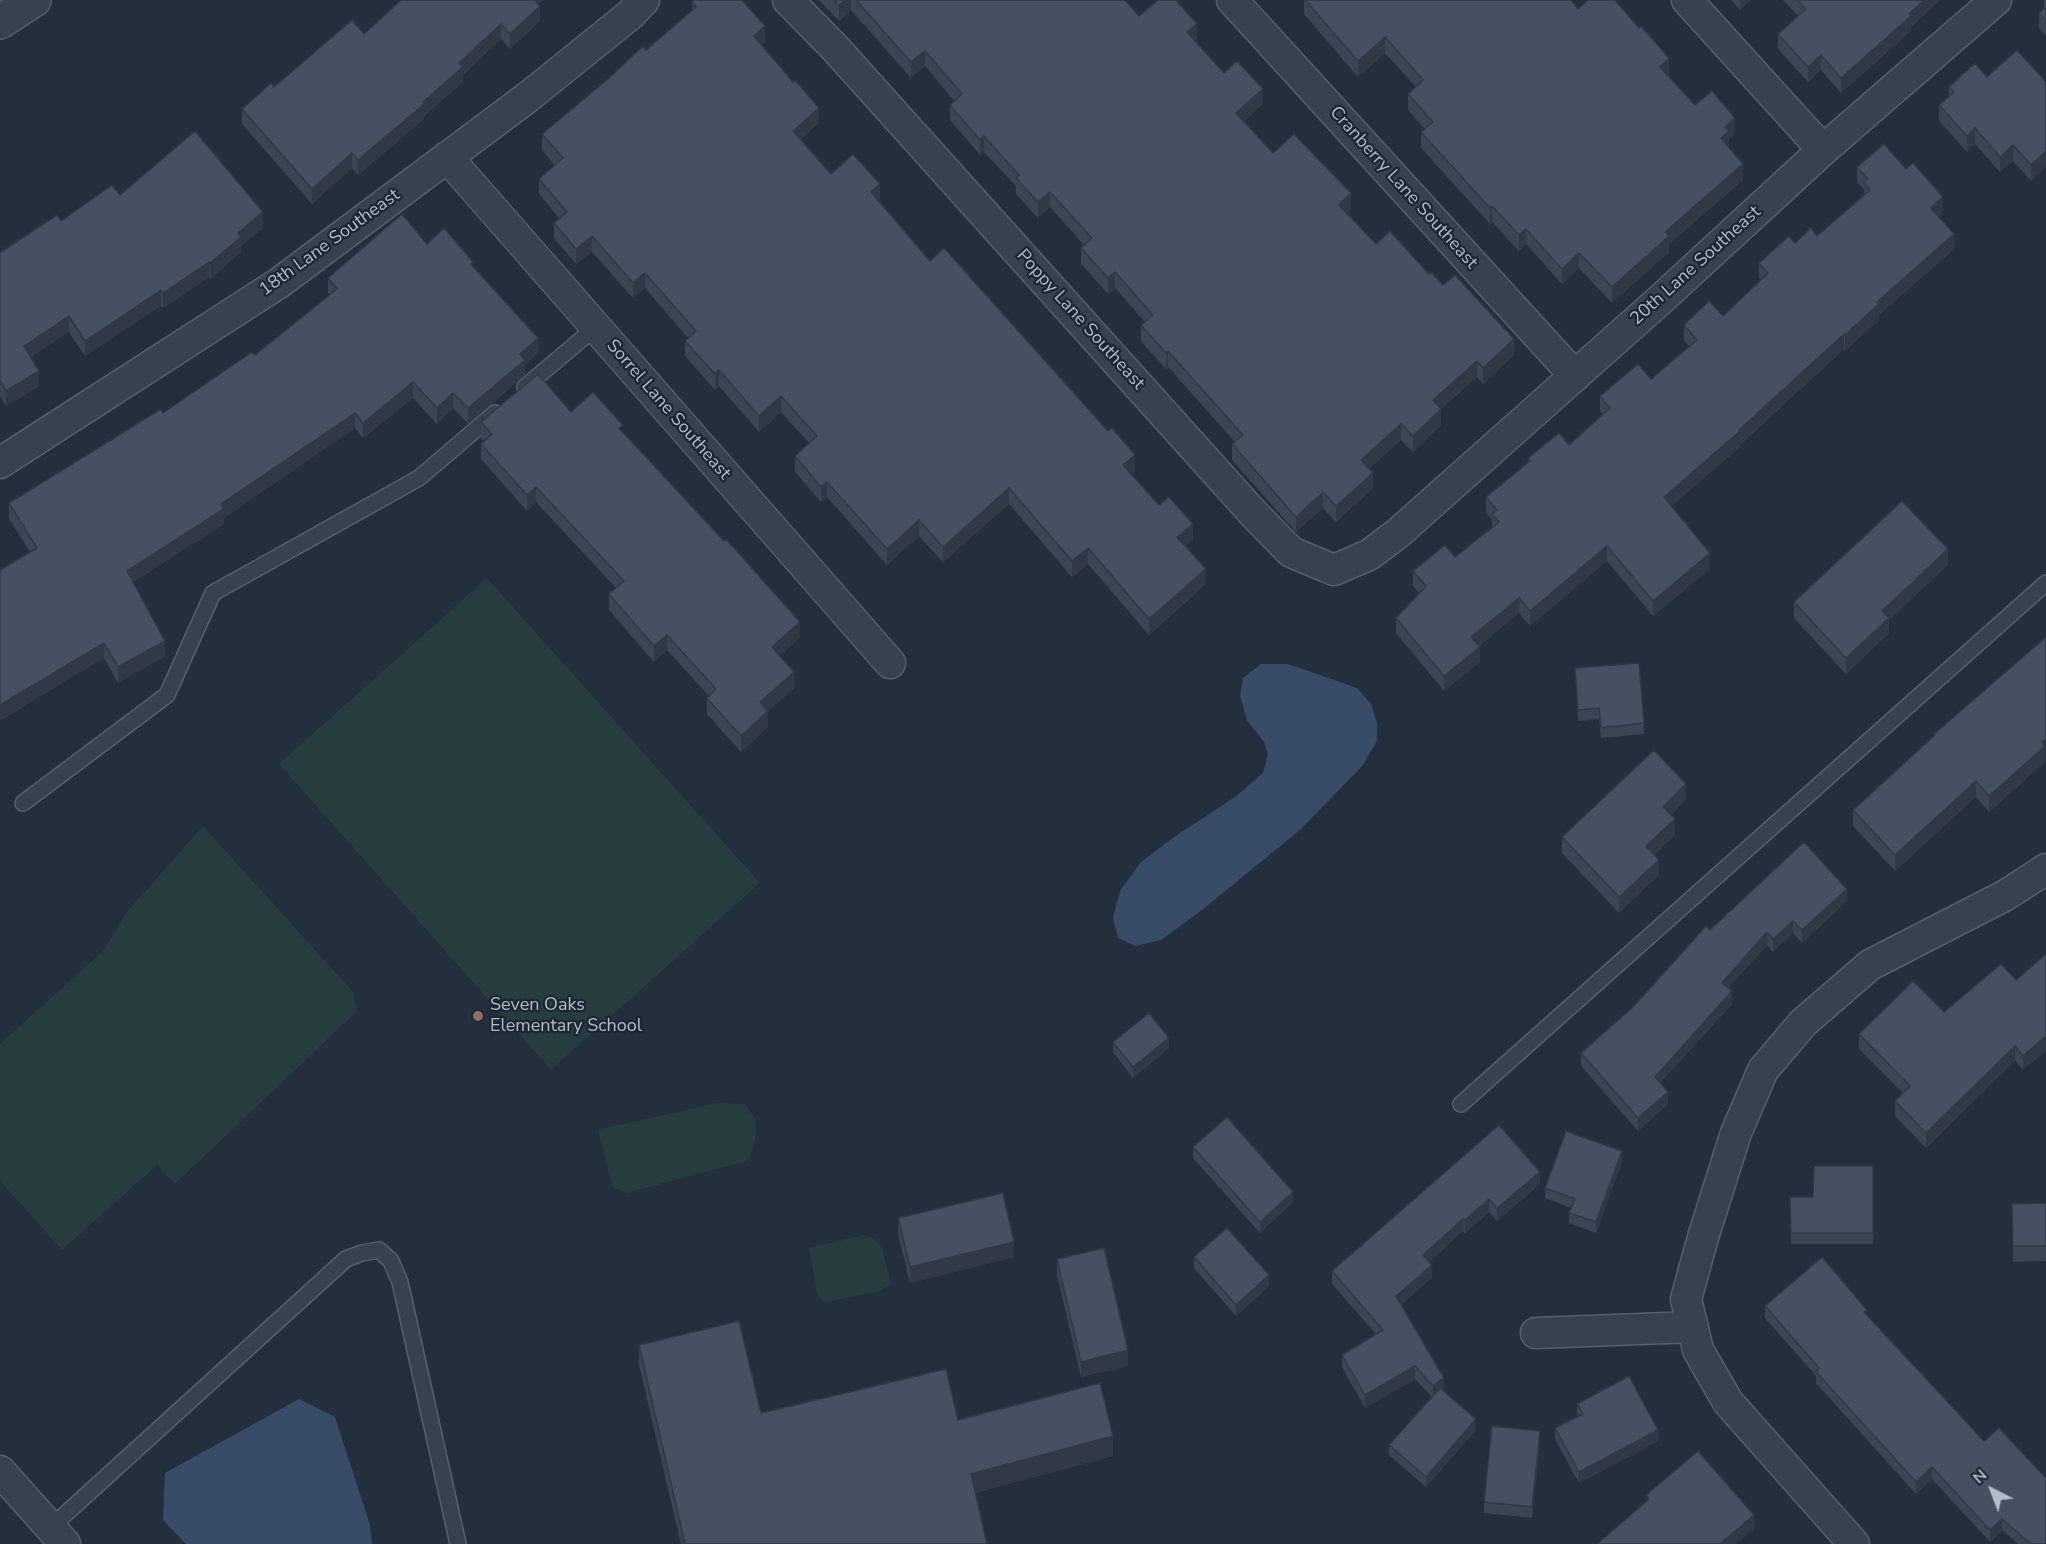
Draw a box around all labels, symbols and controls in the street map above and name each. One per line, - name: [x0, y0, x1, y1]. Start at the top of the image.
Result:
- street label: Cranberry Lane Southeast: [1324, 102, 1482, 274]
- street label: 18th Lane Southeast: [256, 185, 404, 301]
- street label: 20th Lane Southeast: [1626, 202, 1766, 330]
- street label: Poppy Lane Southeast: [1011, 245, 1149, 395]
- street label: Sorrel Lane Southeast: [601, 335, 735, 485]
- place label: Seven Oaks Elementary School: [490, 995, 642, 1038]
- marker: Seven Oaks Elementary School: [471, 1009, 485, 1023]
- north arrow: [1962, 1460, 2022, 1520]
- text: N: [1968, 1464, 1992, 1489]

